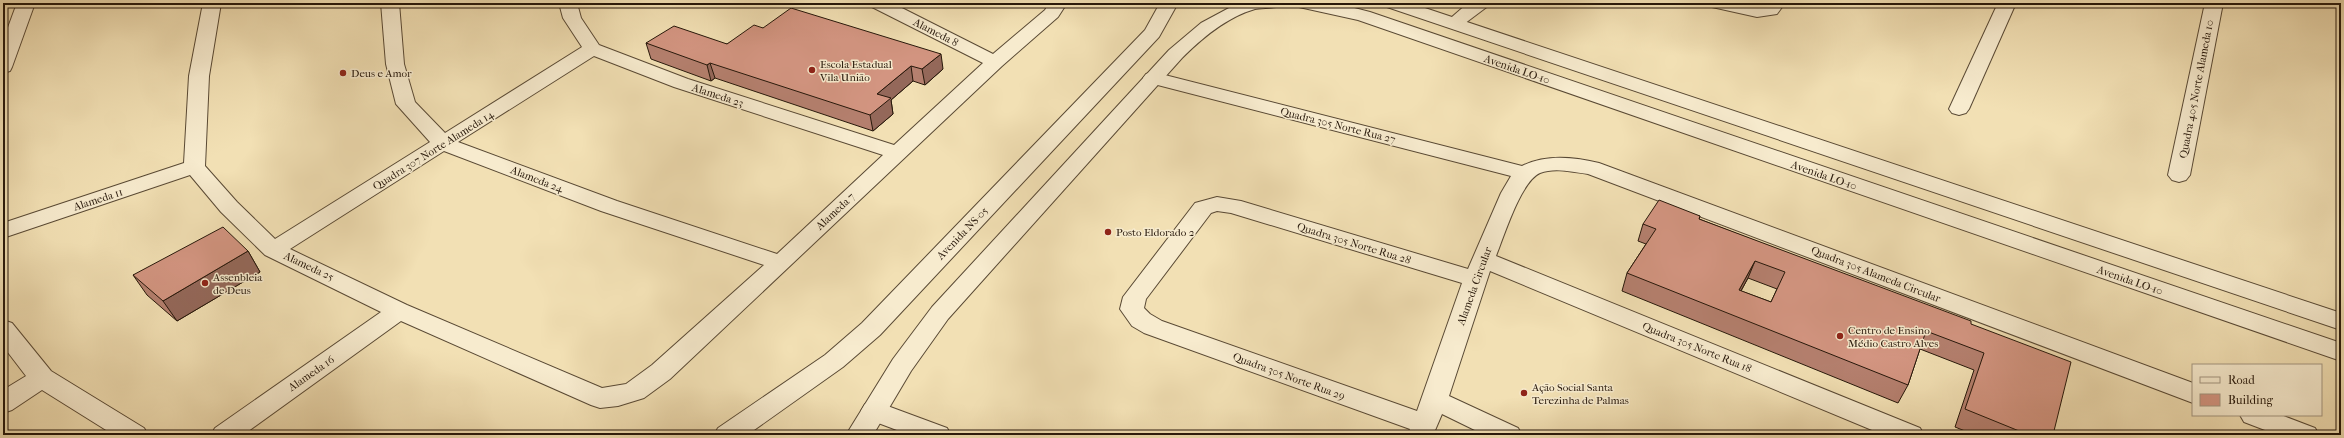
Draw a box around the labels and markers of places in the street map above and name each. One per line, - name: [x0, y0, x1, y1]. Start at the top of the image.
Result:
- place label: Escola Estadual Vila União: [819, 58, 892, 84]
- marker: Escola Estadual Vila União: [807, 65, 817, 75]
- place label: Deus e Amor: [351, 67, 412, 80]
- marker: Deus e Amor: [338, 68, 348, 78]
- place label: Posto Eldorado 2: [1116, 226, 1195, 239]
- marker: Posto Eldorado 2: [1103, 227, 1113, 237]
- place label: Assenbleia de Deus: [212, 271, 263, 297]
- marker: Assenbleia de Deus: [200, 278, 210, 288]
- place label: Centro de Ensino Médio Castro Alves: [1848, 324, 1938, 350]
- marker: Centro de Ensino Médio Castro Alves: [1835, 331, 1845, 341]
- place label: Ação Social Santa Terezinha de Palmas: [1531, 381, 1629, 407]
- marker: Ação Social Santa Terezinha de Palmas: [1519, 388, 1529, 398]

